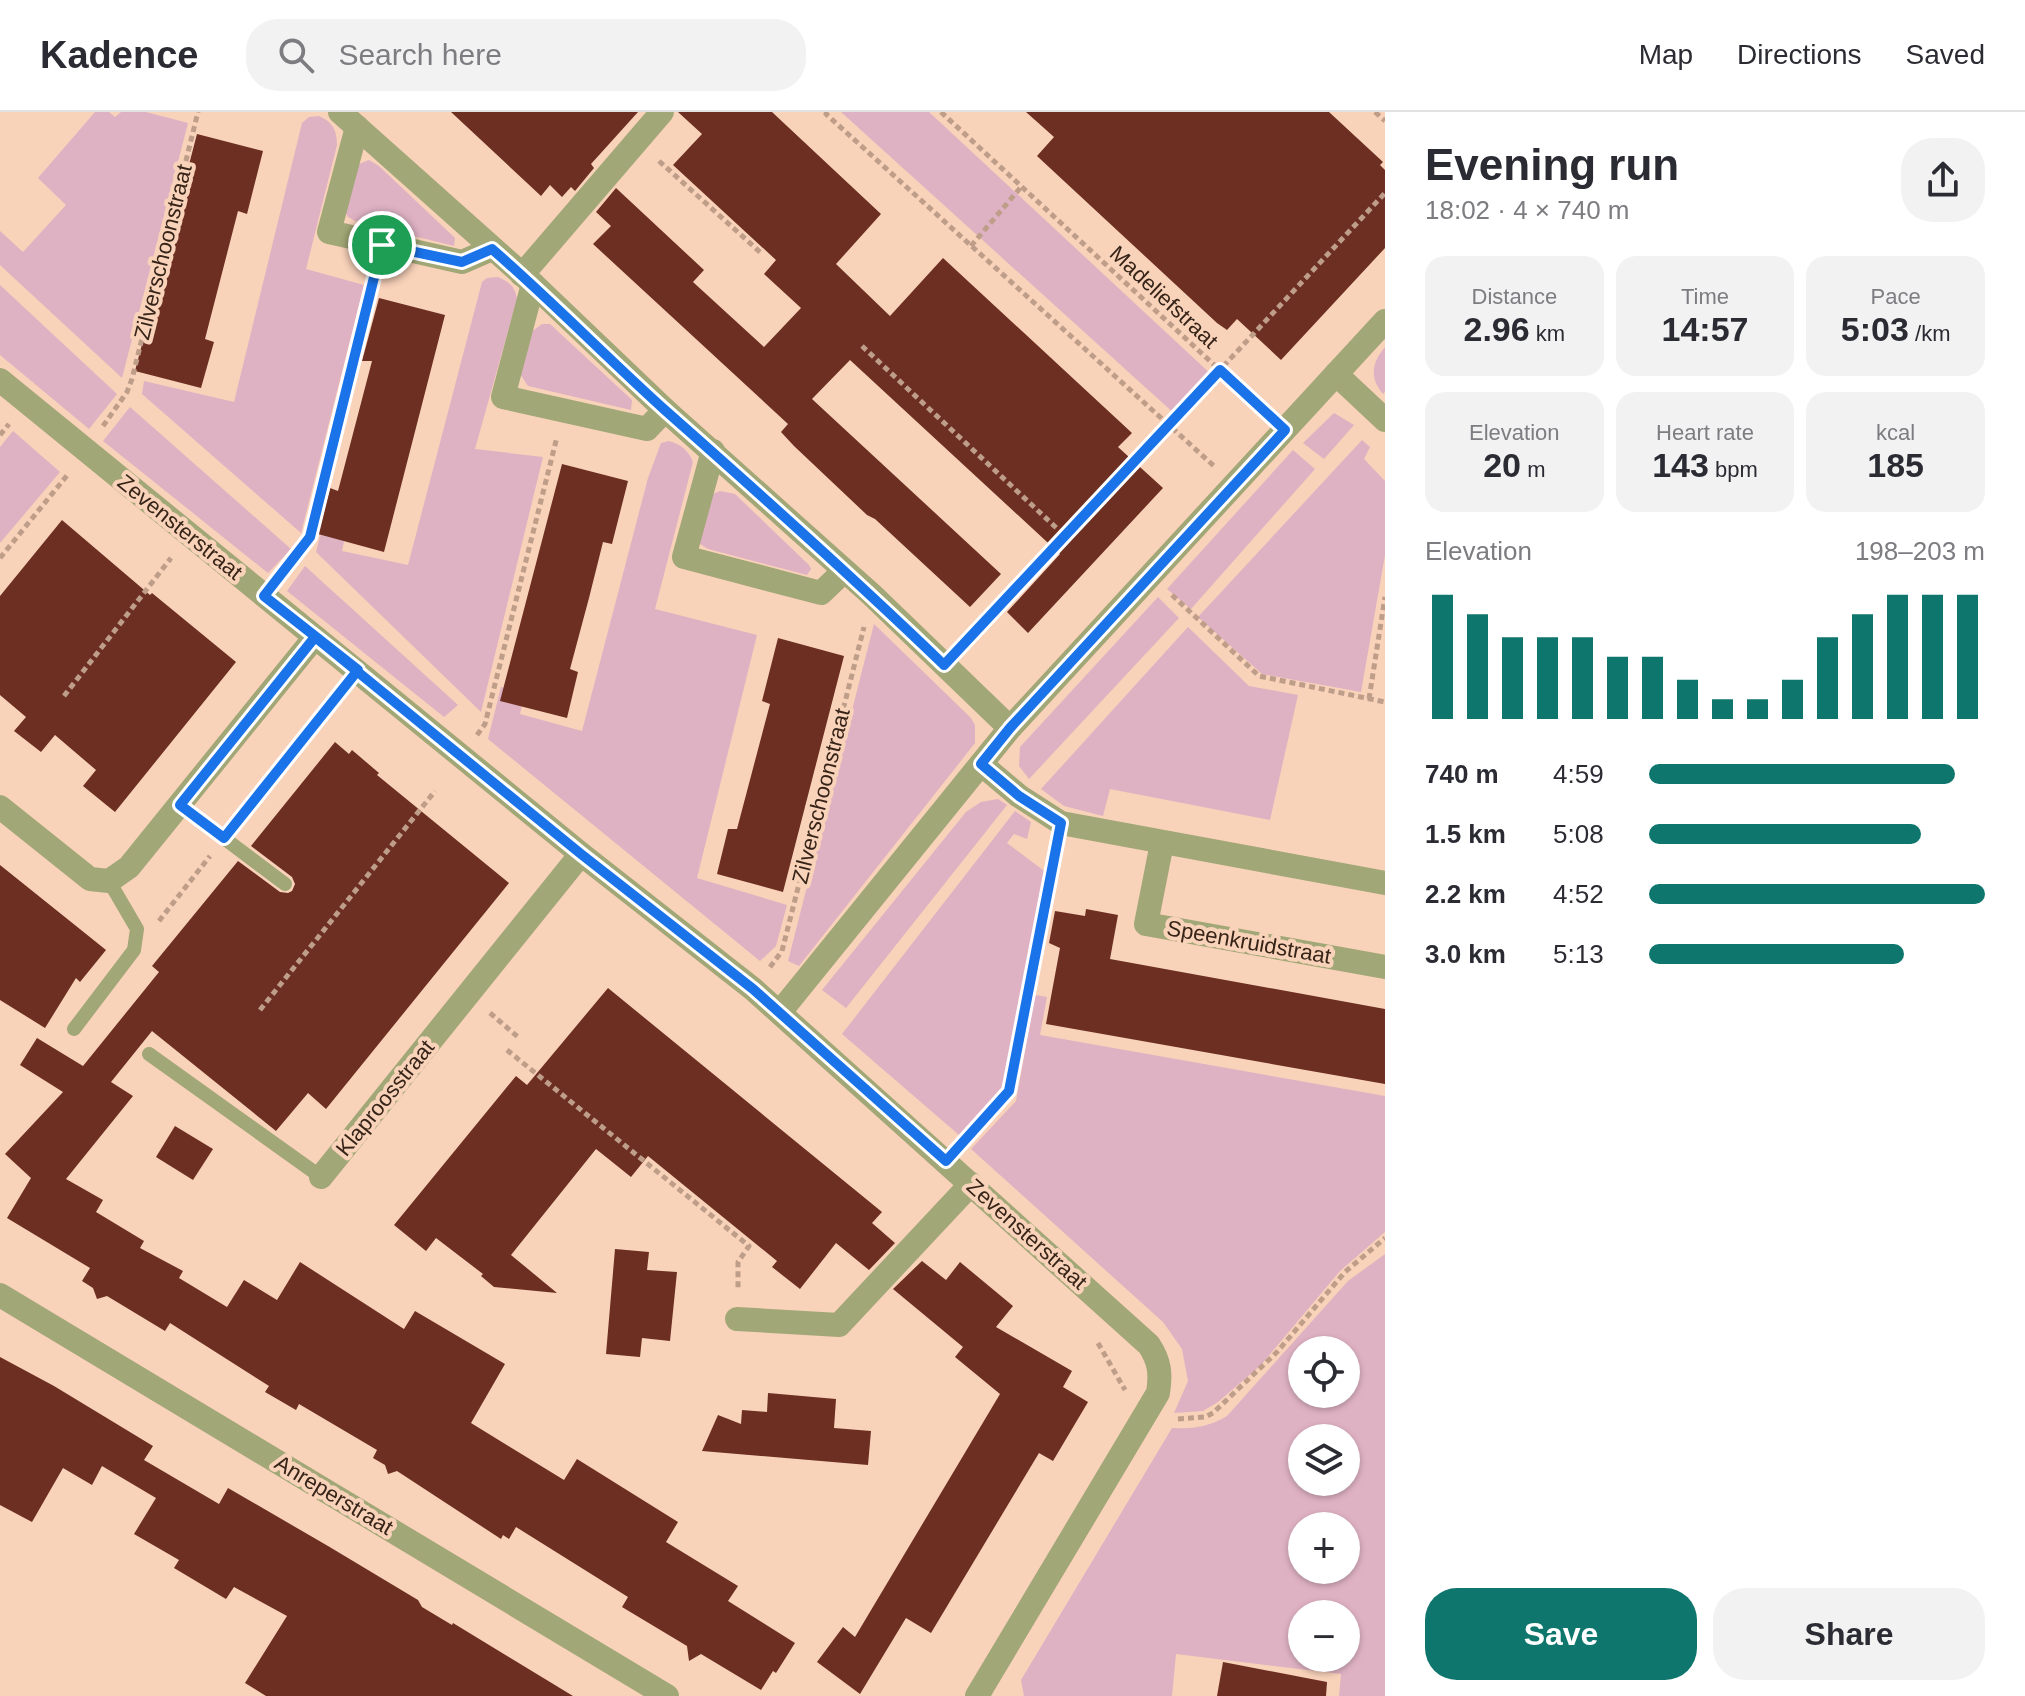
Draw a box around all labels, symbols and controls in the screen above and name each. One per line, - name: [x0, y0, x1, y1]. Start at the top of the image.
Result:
- search box: [246, 19, 806, 91]
- icon: search: [274, 33, 318, 77]
- text: Kadence: [40, 34, 198, 76]
- text: Search here: [338, 38, 502, 71]
- text: Map: [1639, 39, 1693, 70]
- text: Directions: [1737, 39, 1862, 70]
- text: Saved: [1906, 39, 1985, 70]
- button: share: [1901, 138, 1985, 222]
- text: Evening run: [1425, 140, 1679, 189]
- street label: Zilverschoonstraat: [129, 162, 197, 342]
- text: 18:02 · 4 × 740 m: [1425, 195, 1630, 225]
- pin: [348, 211, 416, 279]
- icon: arrive: [360, 223, 404, 267]
- street label: Madeliefstraat: [1105, 241, 1223, 353]
- text: Distance: [1472, 284, 1557, 309]
- text: Time: [1681, 284, 1729, 309]
- text: Pace: [1871, 284, 1921, 309]
- text: 2.96: [1464, 310, 1530, 348]
- text: 14:57: [1662, 310, 1748, 348]
- text: 5:03: [1841, 310, 1909, 348]
- text: km: [1530, 321, 1565, 346]
- text: /km: [1909, 321, 1950, 346]
- text: Elevation: [1469, 420, 1560, 445]
- text: Heart rate: [1656, 420, 1754, 445]
- text: kcal: [1876, 420, 1915, 445]
- text: 20: [1483, 446, 1521, 484]
- text: 143: [1652, 446, 1709, 484]
- text: 185: [1867, 446, 1924, 484]
- text: m: [1521, 457, 1545, 482]
- text: bpm: [1709, 457, 1758, 482]
- street label: Zevensterstraat: [113, 469, 247, 585]
- text: Elevation: [1425, 536, 1532, 566]
- text: 198–203 m: [1855, 536, 1985, 566]
- street label: Zilverschoonstraat: [787, 706, 855, 886]
- text: 740 m: [1425, 759, 1499, 789]
- text: 4:59: [1553, 759, 1604, 789]
- text: 1.5 km: [1425, 819, 1506, 849]
- text: 5:08: [1553, 819, 1604, 849]
- text: 2.2 km: [1425, 879, 1506, 909]
- text: 4:52: [1553, 879, 1604, 909]
- street label: Speenkruidstraat: [1165, 915, 1333, 969]
- text: 3.0 km: [1425, 939, 1506, 969]
- text: 5:13: [1553, 939, 1604, 969]
- street label: Klaproosstraat: [331, 1035, 439, 1161]
- street label: Zevensterstraat: [962, 1174, 1092, 1294]
- map controls: [1288, 1336, 1360, 1672]
- button: locate: [1288, 1336, 1360, 1408]
- button: layers: [1288, 1424, 1360, 1496]
- street label: Anreperstraat: [270, 1450, 398, 1540]
- button: +: [1288, 1512, 1360, 1584]
- button: Save: [1425, 1588, 1697, 1680]
- button: Share: [1713, 1588, 1985, 1680]
- button: −: [1288, 1600, 1360, 1672]

